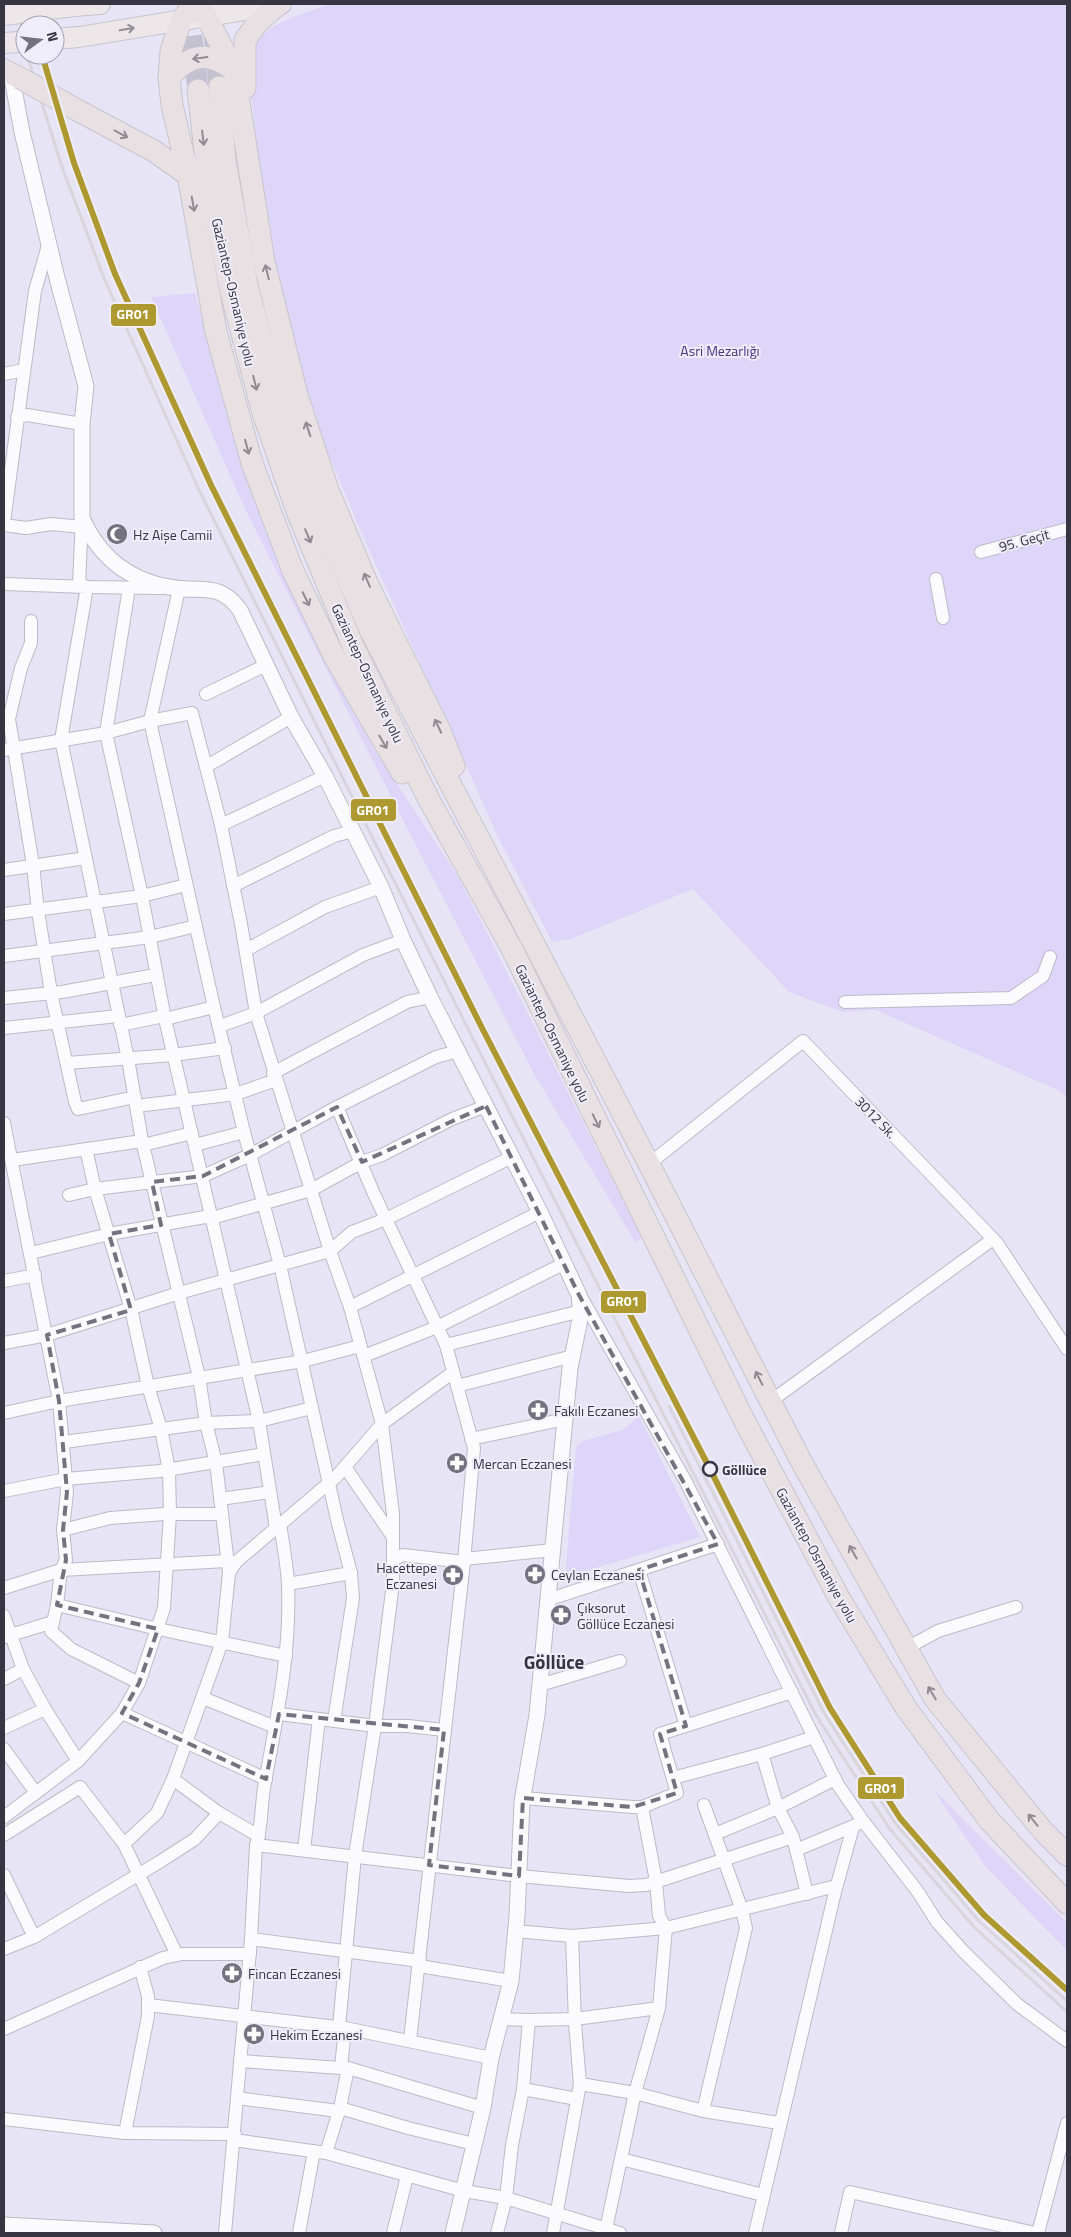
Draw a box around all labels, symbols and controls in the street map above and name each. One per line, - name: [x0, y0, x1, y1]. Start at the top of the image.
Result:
- north arrow: [15, 15, 65, 65]
- one-way arrow: [119, 23, 135, 33]
- text: N: [42, 29, 64, 44]
- one-way arrow: [192, 54, 208, 64]
- one-way arrow: [114, 129, 129, 139]
- one-way arrow: [198, 130, 208, 146]
- one-way arrow: [189, 195, 198, 211]
- street label: Gaziantep-Osmaniye yolu: [207, 216, 261, 368]
- one-way arrow: [262, 264, 271, 280]
- line badge: GR01: [110, 303, 157, 327]
- text: GR01: [117, 303, 149, 324]
- park label: Asri Mezarlığı: [680, 340, 760, 361]
- one-way arrow: [251, 374, 260, 390]
- one-way arrow: [302, 421, 312, 437]
- one-way arrow: [243, 439, 253, 455]
- mosque icon: Hz Aişe Camii: [105, 522, 129, 546]
- street label: 95. Geçit: [996, 523, 1052, 557]
- place label: Hz Aişe Camii: [133, 524, 212, 545]
- one-way arrow: [303, 528, 313, 543]
- one-way arrow: [361, 573, 371, 588]
- one-way arrow: [302, 591, 312, 606]
- street label: Gaziantep-Osmaniye yolu: [326, 600, 410, 746]
- one-way arrow: [432, 719, 442, 734]
- one-way arrow: [379, 734, 389, 748]
- line badge: GR01: [350, 798, 397, 822]
- text: GR01: [357, 799, 389, 820]
- street label: Gaziantep-Osmaniye yolu: [510, 960, 596, 1106]
- street label: 3012 Sk.: [850, 1091, 902, 1143]
- one-way arrow: [592, 1113, 601, 1128]
- line badge: GR01: [600, 1290, 647, 1314]
- text: GR01: [607, 1290, 639, 1311]
- one-way arrow: [754, 1371, 763, 1386]
- pharmacy icon: Fakılı Eczanesi: [526, 1398, 550, 1422]
- place label: Fakılı Eczanesi: [554, 1400, 638, 1421]
- pharmacy icon: Mercan Eczanesi: [445, 1451, 469, 1475]
- place label: Mercan Eczanesi: [473, 1453, 571, 1474]
- place label: Göllüce: [722, 1459, 767, 1480]
- marker: Göllüce: [702, 1461, 718, 1477]
- street label: Gaziantep-Osmaniye yolu: [771, 1484, 863, 1626]
- one-way arrow: [847, 1545, 857, 1559]
- place label: Hacettepe Eczanesi: [376, 1557, 437, 1594]
- pharmacy icon: Ceylan Eczanesi: [523, 1562, 547, 1586]
- pharmacy icon: Hacettepe Eczanesi: [441, 1563, 465, 1587]
- place label: Ceylan Eczanesi: [551, 1564, 644, 1585]
- place label: Çıksorut Göllüce Eczanesi: [577, 1597, 674, 1634]
- pharmacy icon: Çıksorut Göllüce Eczanesi: [549, 1603, 573, 1627]
- district label: Göllüce: [524, 1647, 585, 1676]
- one-way arrow: [927, 1687, 937, 1701]
- line badge: GR01: [857, 1776, 905, 1800]
- text: GR01: [865, 1777, 897, 1798]
- one-way arrow: [1028, 1814, 1039, 1827]
- pharmacy icon: Fincan Eczanesi: [220, 1961, 244, 1985]
- place label: Fincan Eczanesi: [248, 1963, 341, 1984]
- pharmacy icon: Hekim Eczanesi: [242, 2022, 266, 2046]
- place label: Hekim Eczanesi: [270, 2024, 362, 2045]

